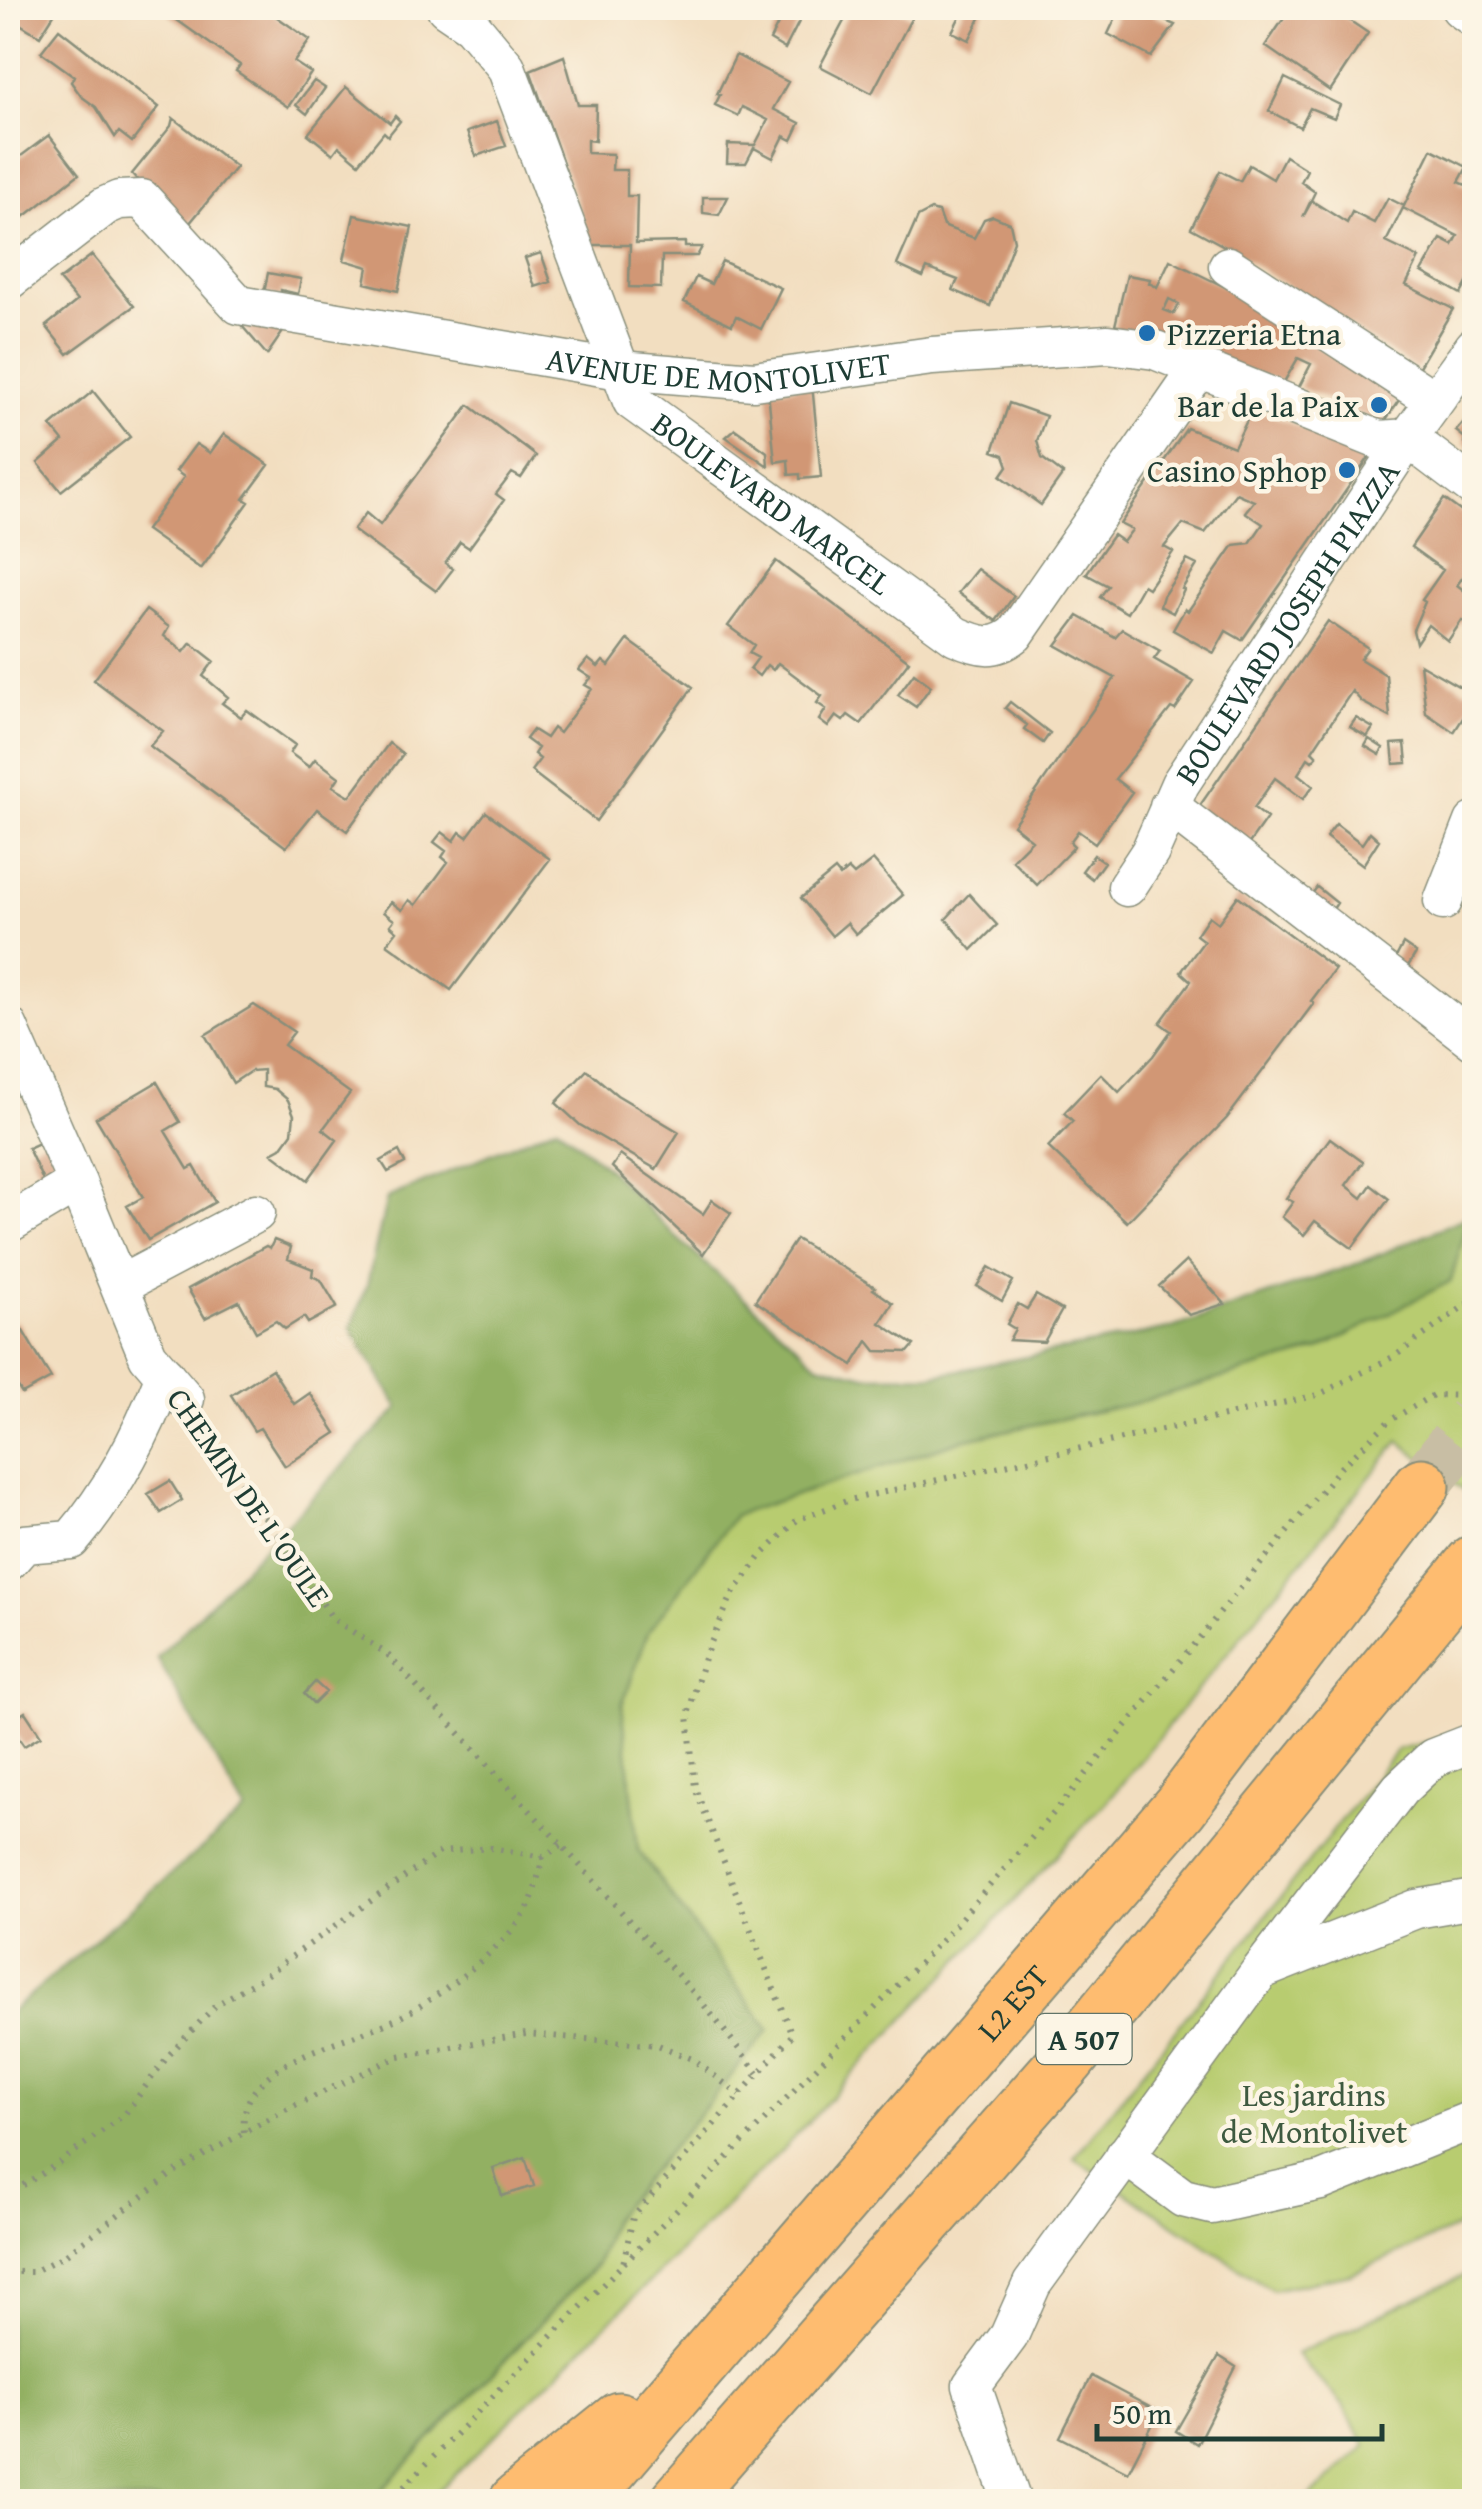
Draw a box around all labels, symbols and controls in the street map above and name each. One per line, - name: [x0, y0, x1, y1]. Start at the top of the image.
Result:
- place label: Pizzeria Etna: [1167, 310, 1341, 357]
- marker: Pizzeria Etna: [1136, 322, 1158, 344]
- street label: AVENUE DE MONTOLIVET: [543, 334, 894, 404]
- place label: Bar de la Paix: [1178, 382, 1360, 429]
- marker: Bar de la Paix: [1368, 394, 1390, 416]
- street label: BOULEVARD MARCEL: [643, 400, 902, 606]
- place label: Casino Sphop: [1147, 447, 1327, 494]
- street label: BOULEVARD JOSEPH PIAZZA: [1163, 450, 1411, 793]
- marker: Casino Sphop: [1336, 459, 1358, 481]
- street label: CHEMIN DE L'OULE: [156, 1378, 342, 1616]
- street label: L2 EST: [965, 1953, 1058, 2051]
- road number: A 507: [1036, 2014, 1132, 2064]
- park label: Les jardins de Montolivet: [1221, 2071, 1407, 2155]
- scale bar: [1097, 2379, 1382, 2441]
- text: 50 m: [1112, 2391, 1172, 2435]

